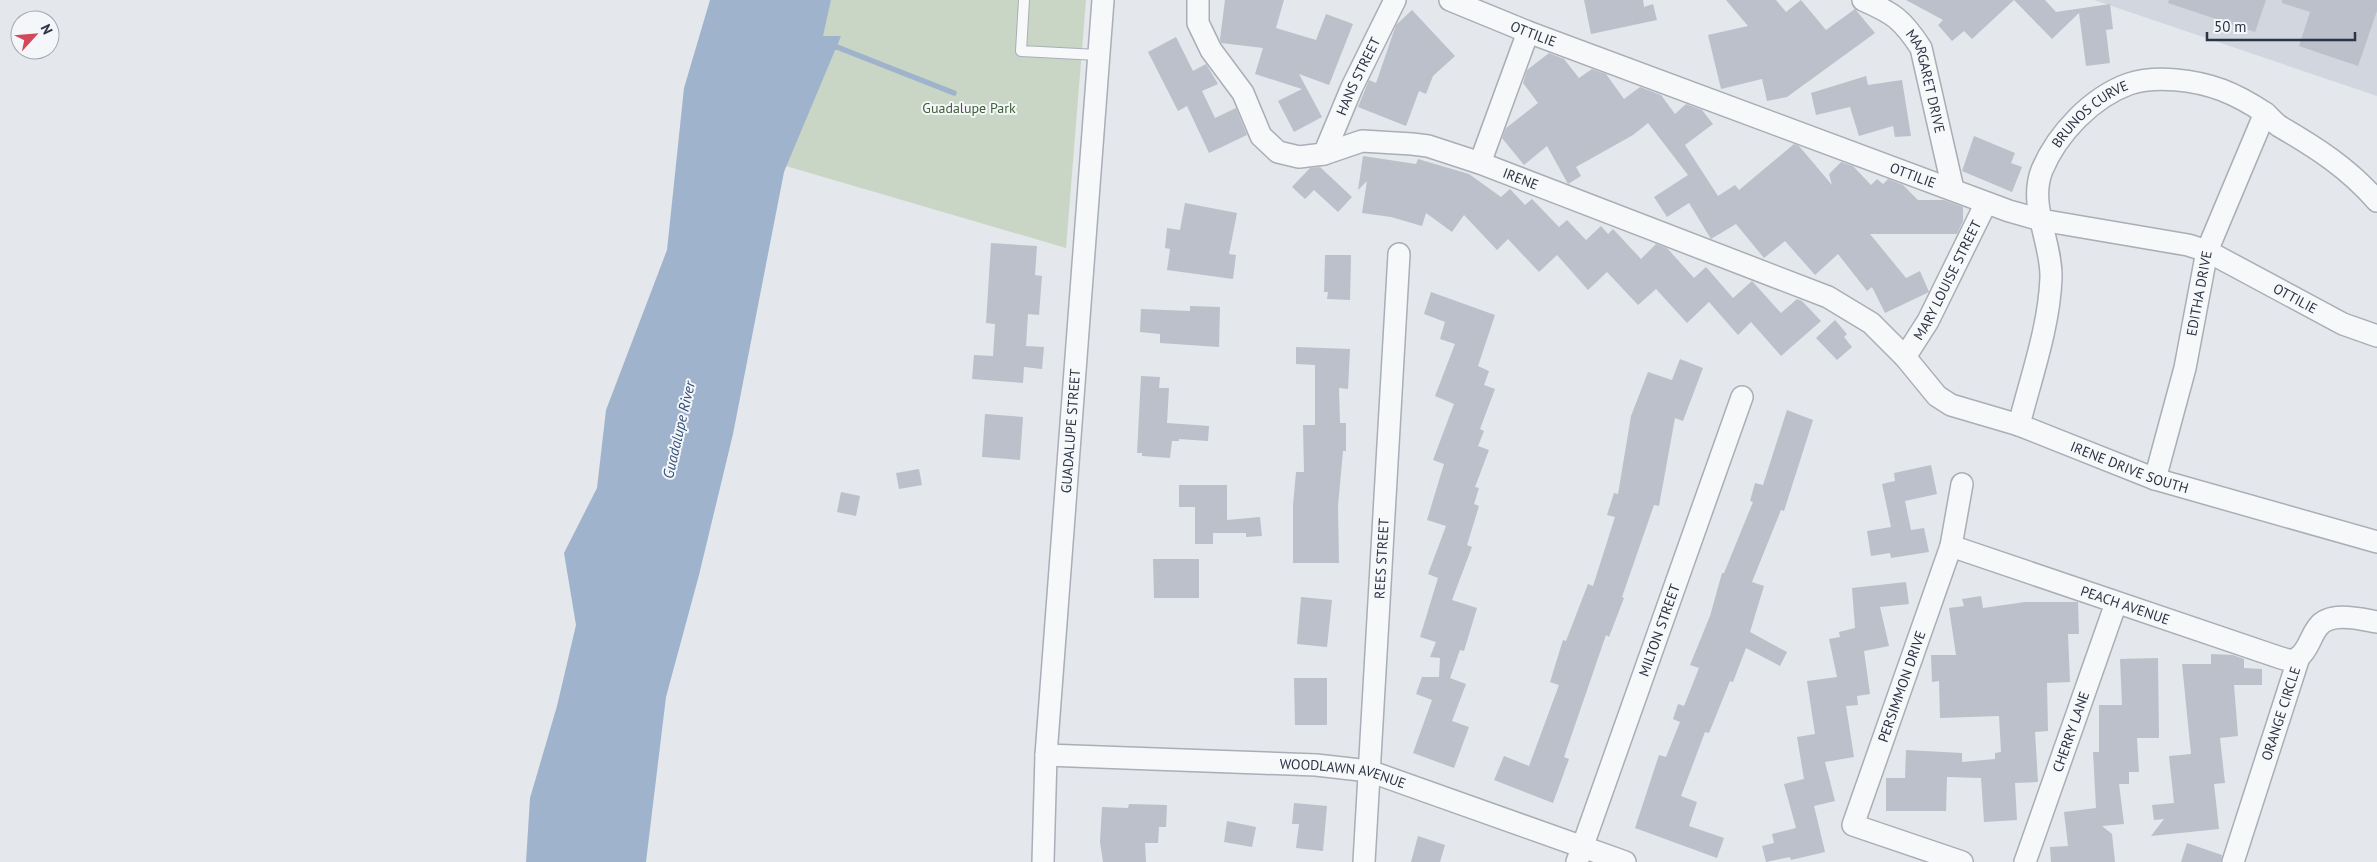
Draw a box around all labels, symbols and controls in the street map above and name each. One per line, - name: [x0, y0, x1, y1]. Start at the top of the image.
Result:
- north arrow: [10, 10, 60, 60]
- scale bar: [2207, 10, 2354, 42]
- street label: OTTILIE: [1508, 17, 1559, 51]
- text: 50 m: [2214, 17, 2247, 36]
- text: N: [37, 21, 57, 37]
- street label: MARGARET DRIVE: [1902, 26, 1949, 135]
- street label: HANS STREET: [1332, 34, 1384, 118]
- street label: BRUNOS CURVE: [2047, 76, 2131, 151]
- park label: Guadalupe Park: [922, 99, 1016, 117]
- street label: OTTILIE: [1887, 158, 1938, 192]
- street label: IRENE: [1500, 164, 1541, 194]
- street label: MARY LOUISE STREET: [1909, 217, 1985, 343]
- street label: EDITHA DRIVE: [2182, 249, 2216, 337]
- street label: OTTILIE: [2270, 279, 2321, 318]
- street label: GUADALUPE STREET: [1057, 368, 1084, 494]
- water label: Guadalupe River: [658, 378, 699, 480]
- street label: IRENE DRIVE SOUTH: [2068, 437, 2191, 497]
- street label: REES STREET: [1370, 517, 1393, 599]
- street label: MILTON STREET: [1635, 581, 1684, 679]
- street label: PEACH AVENUE: [2078, 582, 2172, 629]
- street label: PERSIMMON DRIVE: [1874, 628, 1930, 745]
- street label: ORANGE CIRCLE: [2257, 664, 2304, 763]
- street label: CHERRY LANE: [2048, 689, 2093, 775]
- street label: WOODLAWN AVENUE: [1279, 755, 1408, 792]

